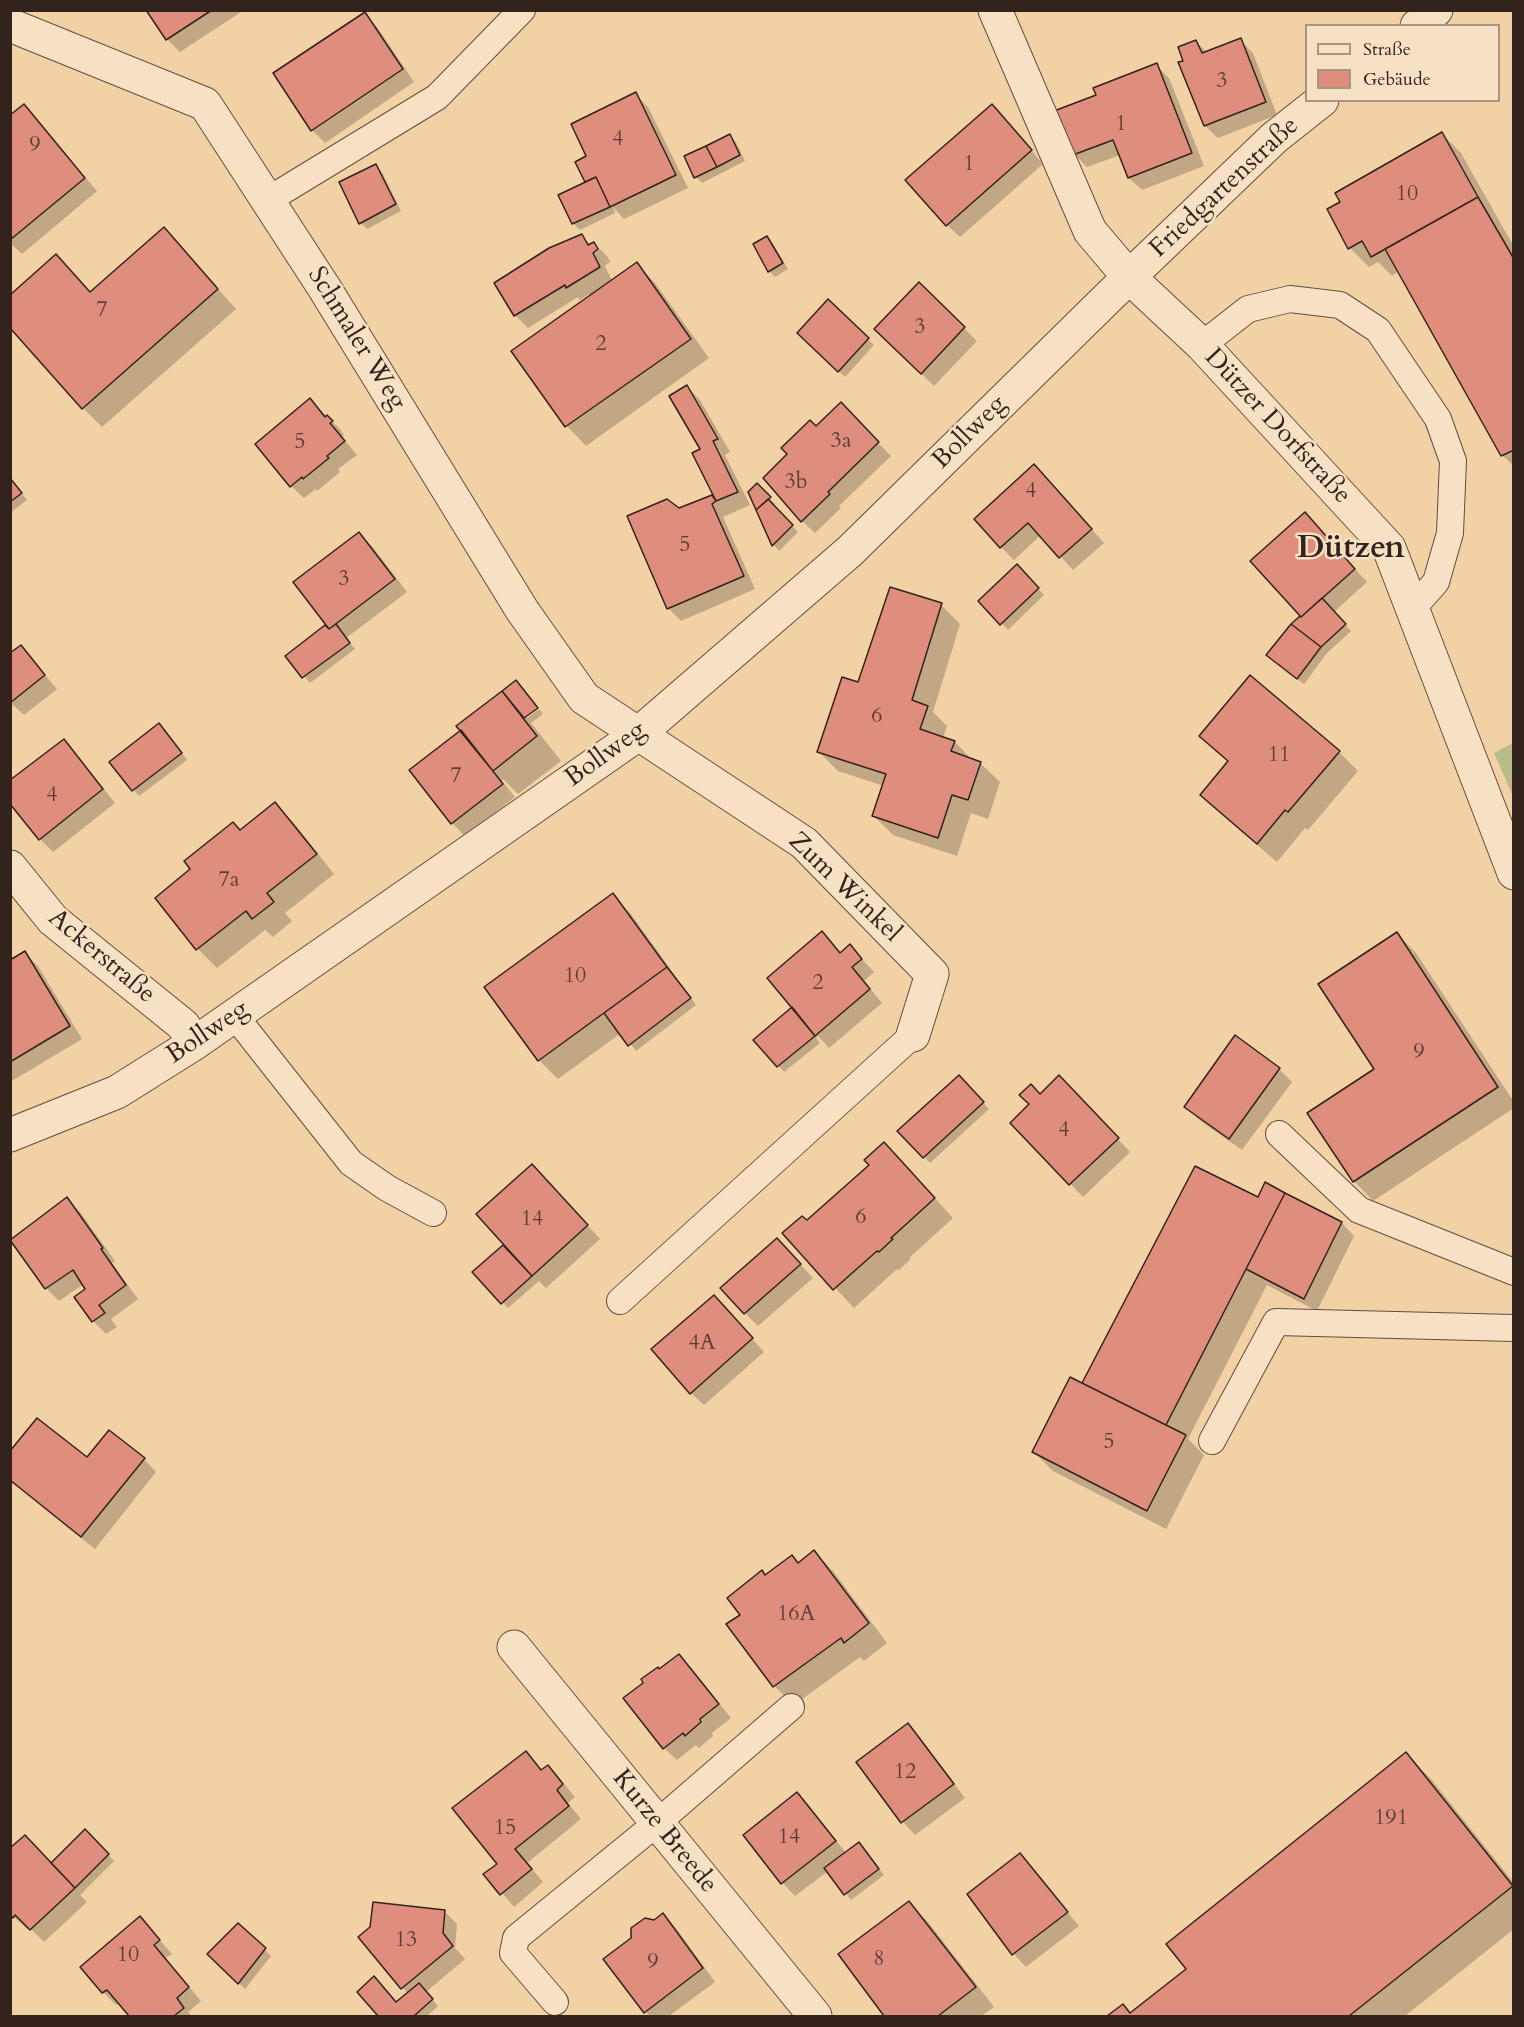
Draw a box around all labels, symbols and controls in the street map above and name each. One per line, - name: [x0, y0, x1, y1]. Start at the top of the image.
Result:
- legend: [1305, 24, 1500, 102]
- text: Straße: [1363, 37, 1411, 62]
- text: Gebäude: [1363, 67, 1431, 92]
- house number: 3: [1216, 69, 1228, 95]
- street label: Friedgartenstraße: [1144, 111, 1306, 265]
- house number: 1: [1115, 112, 1127, 138]
- house number: 4: [612, 127, 624, 153]
- house number: 9: [29, 133, 41, 159]
- house number: 1: [963, 152, 975, 178]
- house number: 10: [1396, 182, 1418, 208]
- street label: Schmaler Weg: [300, 262, 412, 416]
- house number: 7: [96, 298, 108, 324]
- house number: 3: [914, 315, 926, 341]
- house number: 2: [595, 332, 607, 358]
- street label: Dützer Dorfstraße: [1197, 343, 1357, 511]
- street label: Bollweg: [926, 389, 1014, 477]
- house number: 3a: [831, 429, 851, 455]
- house number: 5: [294, 430, 306, 456]
- house number: 3b: [784, 470, 808, 496]
- house number: 4: [1025, 479, 1037, 505]
- district label: Dützen: [1297, 531, 1405, 569]
- house number: 5: [679, 533, 691, 559]
- house number: 3: [338, 567, 350, 593]
- house number: 6: [871, 704, 883, 730]
- street label: Bollweg: [560, 715, 652, 795]
- house number: 11: [1268, 743, 1290, 769]
- house number: 7: [450, 764, 462, 790]
- house number: 4: [46, 783, 58, 809]
- street label: Zum Winkel: [781, 826, 907, 950]
- house number: 7a: [219, 868, 239, 894]
- street label: Ackerstraße: [41, 903, 161, 1011]
- house number: 10: [564, 964, 586, 990]
- house number: 2: [812, 971, 824, 997]
- street label: Bollweg: [161, 994, 255, 1072]
- house number: 9: [1413, 1040, 1425, 1066]
- house number: 4: [1058, 1118, 1070, 1144]
- house number: 6: [855, 1205, 867, 1231]
- house number: 14: [521, 1207, 543, 1233]
- house number: 4A: [689, 1331, 715, 1357]
- house number: 5: [1103, 1430, 1115, 1456]
- house number: 16A: [777, 1602, 815, 1628]
- house number: 12: [894, 1760, 916, 1786]
- street label: Kurze Breede: [605, 1764, 723, 1900]
- house number: 191: [1374, 1806, 1408, 1832]
- house number: 15: [494, 1816, 516, 1842]
- house number: 14: [778, 1825, 800, 1851]
- house number: 13: [395, 1928, 417, 1954]
- house number: 10: [117, 1943, 139, 1969]
- house number: 8: [873, 1947, 885, 1973]
- house number: 9: [647, 1950, 659, 1976]

